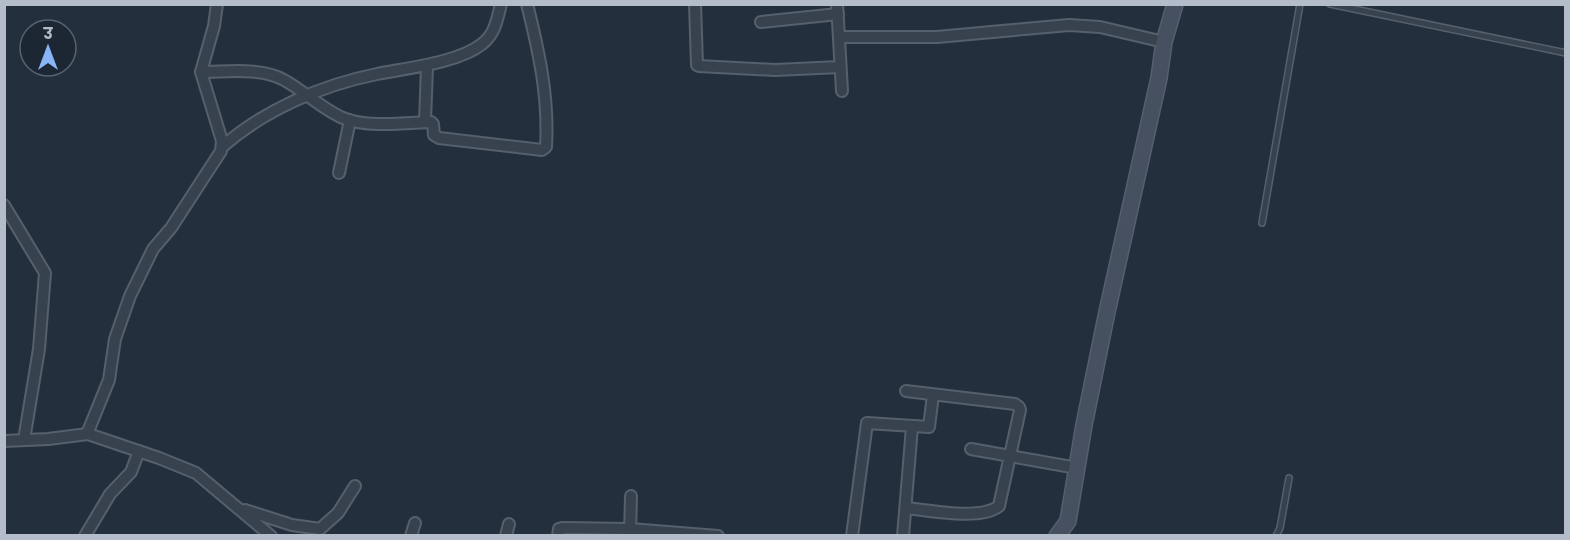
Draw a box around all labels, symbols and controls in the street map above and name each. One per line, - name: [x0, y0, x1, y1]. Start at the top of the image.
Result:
- north arrow: [18, 18, 78, 78]
- text: उ: [42, 22, 53, 45]

